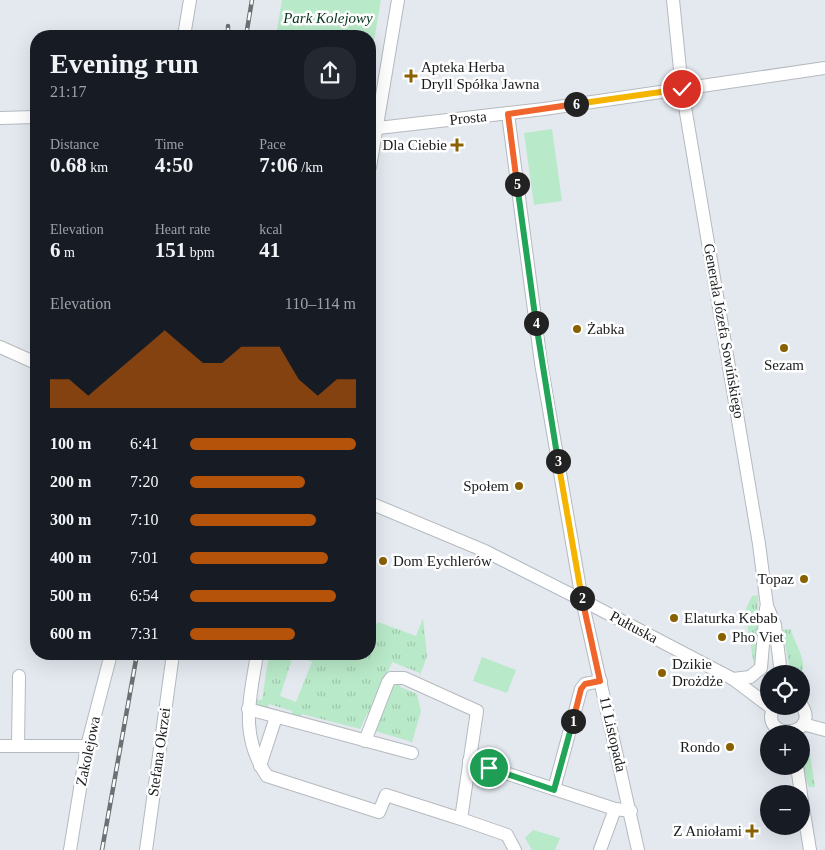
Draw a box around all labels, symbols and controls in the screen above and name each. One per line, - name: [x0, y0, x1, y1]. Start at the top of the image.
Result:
- park label: Park Kolejowy: [282, 10, 373, 26]
- button: share: [304, 47, 356, 99]
- text: Evening run: [50, 48, 199, 79]
- place label: Apteka Herba Dryll Spółka Jawna: [421, 59, 540, 92]
- pin: [661, 68, 703, 110]
- marker: Apteka Herba Dryll Spółka Jawna: [405, 70, 417, 82]
- icon: check: [668, 75, 696, 103]
- text: 21:17: [50, 83, 86, 100]
- pin: 6: [564, 92, 588, 116]
- text: 6: [573, 97, 580, 112]
- street label: Prosta: [449, 108, 488, 128]
- text: Distance: [50, 137, 99, 152]
- text: Time: [155, 137, 184, 152]
- text: Pace: [259, 137, 286, 152]
- place label: Dla Ciebie: [382, 137, 447, 153]
- marker: Dla Ciebie: [451, 139, 463, 151]
- text: 0.68: [50, 153, 87, 177]
- text: 4:50: [155, 153, 193, 177]
- text: 7:06: [259, 153, 298, 177]
- text: km: [87, 160, 108, 175]
- text: /km: [298, 160, 323, 175]
- pin: 5: [504, 172, 530, 196]
- text: 5: [514, 177, 521, 192]
- text: Elevation: [50, 222, 104, 237]
- text: Heart rate: [155, 222, 210, 237]
- text: kcal: [259, 222, 283, 237]
- text: 6: [50, 238, 61, 262]
- text: 151: [155, 238, 186, 262]
- text: 41: [259, 238, 280, 262]
- street label: Generała Józefa Sowińskiego: [701, 242, 747, 420]
- text: m: [61, 245, 75, 260]
- text: bpm: [186, 245, 215, 260]
- text: Elevation: [50, 295, 111, 312]
- text: 110–114 m: [285, 295, 356, 312]
- pin: 4: [524, 310, 548, 336]
- text: 4: [533, 316, 540, 331]
- place label: Żabka: [587, 321, 625, 337]
- marker: Żabka: [571, 323, 583, 335]
- marker: Sezam: [778, 342, 790, 354]
- place label: Sezam: [764, 357, 804, 373]
- text: 100 m: [50, 435, 91, 452]
- text: 6:41: [130, 435, 158, 452]
- pin: 3: [546, 448, 570, 474]
- text: 3: [555, 454, 562, 469]
- text: 200 m: [50, 473, 91, 490]
- text: 7:20: [130, 473, 158, 490]
- place label: Społem: [463, 478, 509, 494]
- marker: Społem: [513, 480, 525, 492]
- text: 300 m: [50, 511, 91, 528]
- text: 7:10: [130, 511, 158, 528]
- text: 400 m: [50, 549, 91, 566]
- text: 7:01: [130, 549, 158, 566]
- place label: Dom Eychlerów: [393, 553, 492, 569]
- marker: Dom Eychlerów: [377, 555, 389, 567]
- place label: Topaz: [758, 571, 794, 587]
- marker: Topaz: [798, 573, 810, 585]
- pin: 2: [570, 586, 594, 610]
- text: 500 m: [50, 587, 91, 604]
- text: 6:54: [130, 587, 158, 604]
- text: 2: [579, 591, 586, 606]
- street label: Pułtuska: [607, 608, 661, 646]
- place label: Elaturka Kebab: [684, 610, 778, 626]
- marker: Elaturka Kebab: [668, 612, 680, 624]
- text: 600 m: [50, 625, 91, 642]
- text: 7:31: [130, 625, 158, 642]
- place label: Pho Viet: [732, 629, 785, 645]
- marker: Pho Viet: [716, 631, 728, 643]
- place label: Dzikie Drożdże: [672, 656, 723, 689]
- map controls: [760, 665, 810, 835]
- button: locate: [760, 665, 810, 715]
- marker: Dzikie Drożdże: [656, 667, 668, 679]
- street label: 11 Listopada: [597, 695, 630, 774]
- street label: Stefana Okrzei: [145, 707, 173, 797]
- pin: 1: [560, 708, 586, 734]
- street label: Zakolejowa: [73, 714, 103, 787]
- text: 1: [570, 714, 577, 729]
- button: +: [760, 725, 810, 775]
- place label: Rondo: [680, 739, 720, 755]
- marker: Rondo: [724, 741, 736, 753]
- pin: [468, 747, 510, 789]
- icon: arrive: [475, 754, 503, 782]
- button: −: [760, 785, 810, 835]
- place label: Z Aniołami: [673, 823, 742, 839]
- marker: Z Aniołami: [746, 825, 758, 837]

